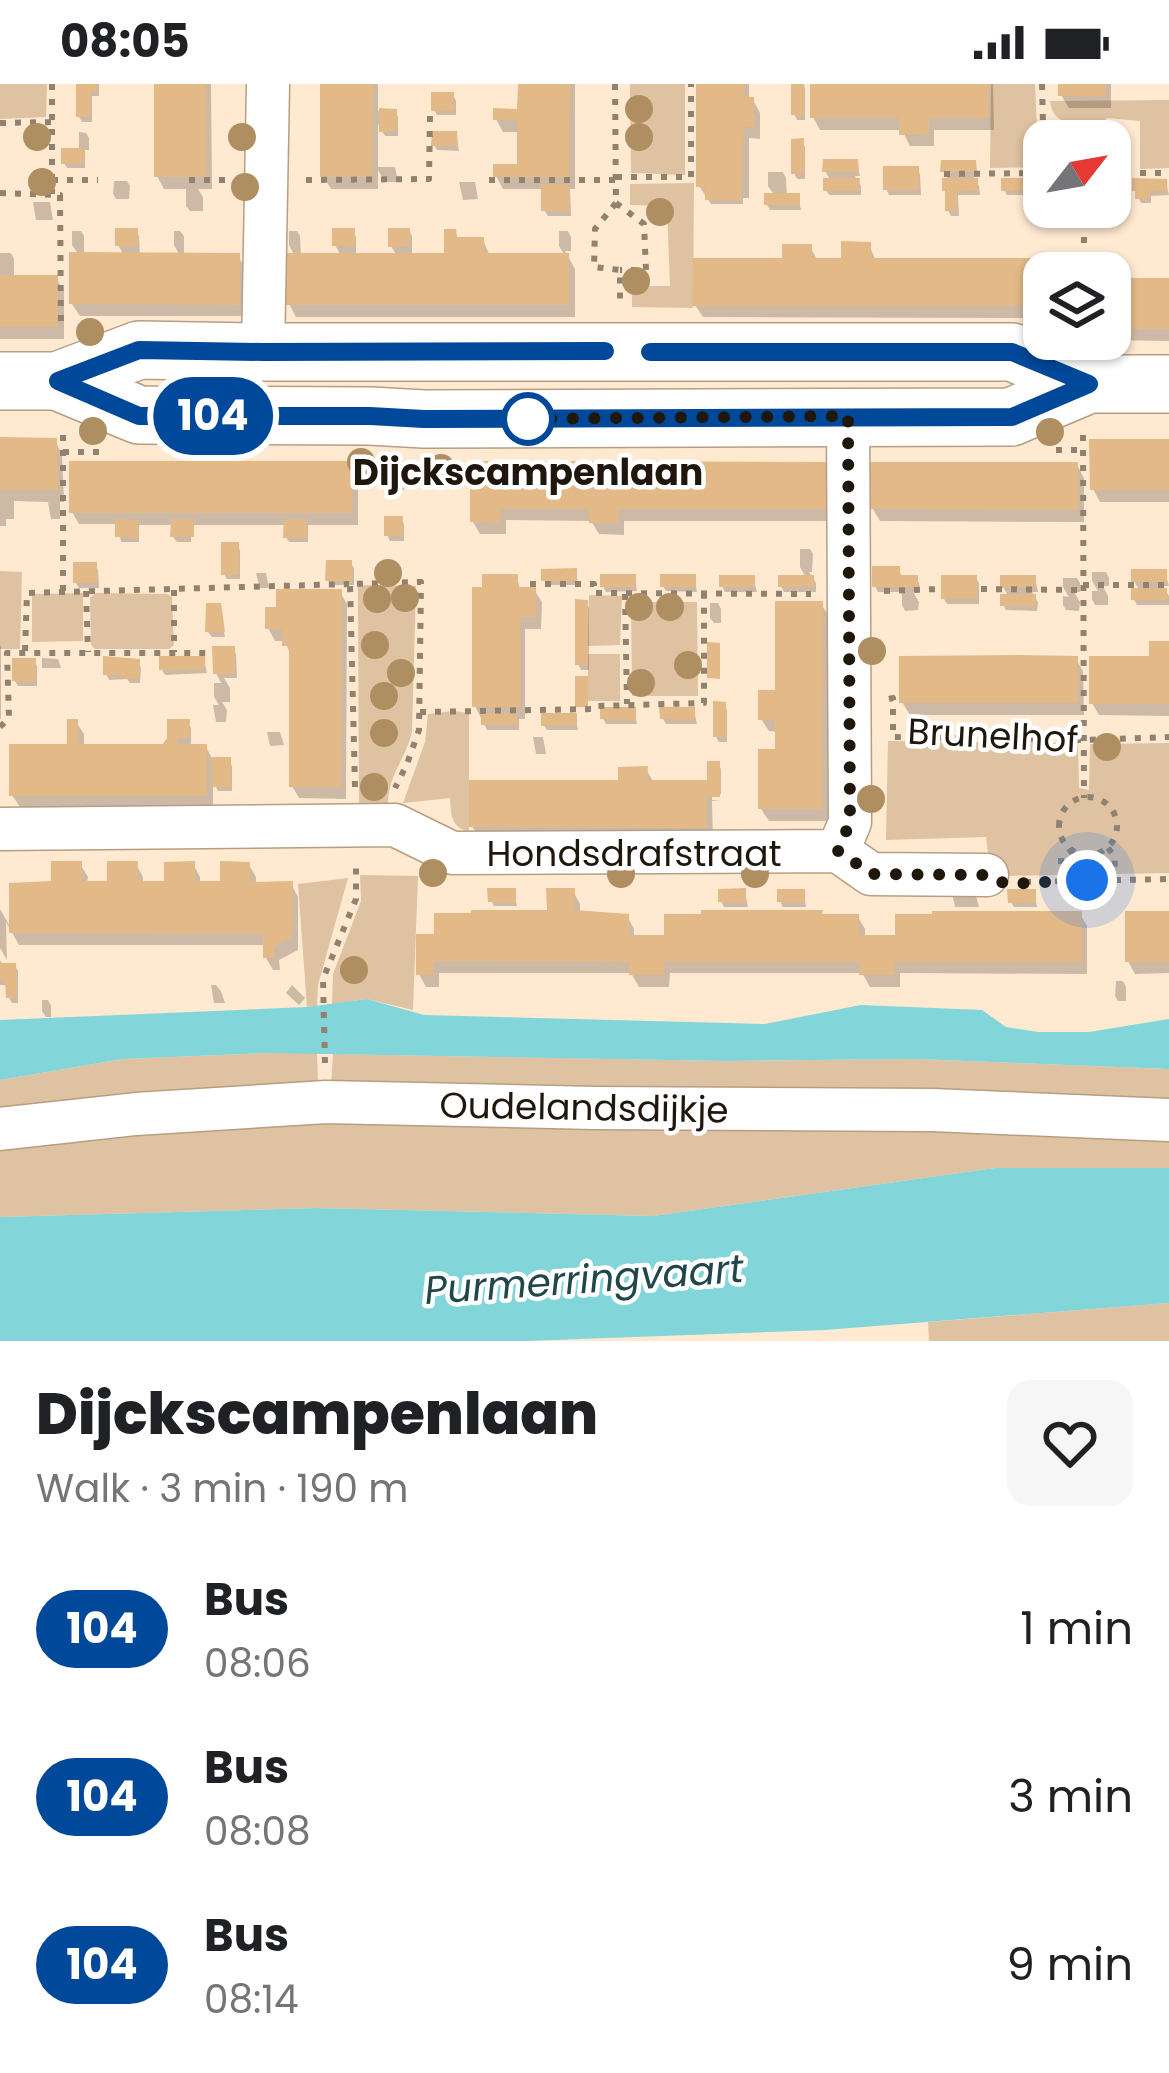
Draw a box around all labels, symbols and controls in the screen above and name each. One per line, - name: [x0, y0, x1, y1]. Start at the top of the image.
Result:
- text: 08:05: [60, 10, 190, 73]
- north arrow: [1023, 120, 1131, 228]
- map controls: [1023, 120, 1131, 360]
- button: layers: [1023, 252, 1131, 360]
- line badge: 104: [144, 377, 282, 455]
- text: 104: [177, 386, 249, 445]
- marker: Dijckscampenlaan: [503, 394, 553, 444]
- place label: Dijckscampenlaan: [353, 447, 703, 498]
- street label: Brunelhof: [906, 706, 1080, 765]
- street label: Hondsdrafstraat: [486, 828, 782, 879]
- your location: [1057, 850, 1117, 910]
- street label: Oudelandsdijkje: [439, 1079, 729, 1136]
- water label: Purmerringvaart: [423, 1241, 746, 1318]
- text: Dijckscampenlaan: [36, 1374, 598, 1454]
- button: heart: [1007, 1380, 1133, 1506]
- text: Walk · 3 min · 190 m: [36, 1461, 409, 1516]
- text: Bus: [204, 1568, 289, 1631]
- text: 1 min: [1020, 1597, 1133, 1660]
- text: 104: [66, 1599, 138, 1658]
- text: 08:06: [204, 1636, 311, 1691]
- text: Bus: [204, 1736, 289, 1799]
- text: 3 min: [1008, 1765, 1133, 1828]
- text: 104: [66, 1767, 138, 1826]
- text: 08:08: [204, 1804, 311, 1859]
- text: Bus: [204, 1904, 289, 1967]
- text: 9 min: [1006, 1933, 1133, 1996]
- text: 104: [66, 1935, 138, 1994]
- text: 08:14: [204, 1972, 298, 2027]

